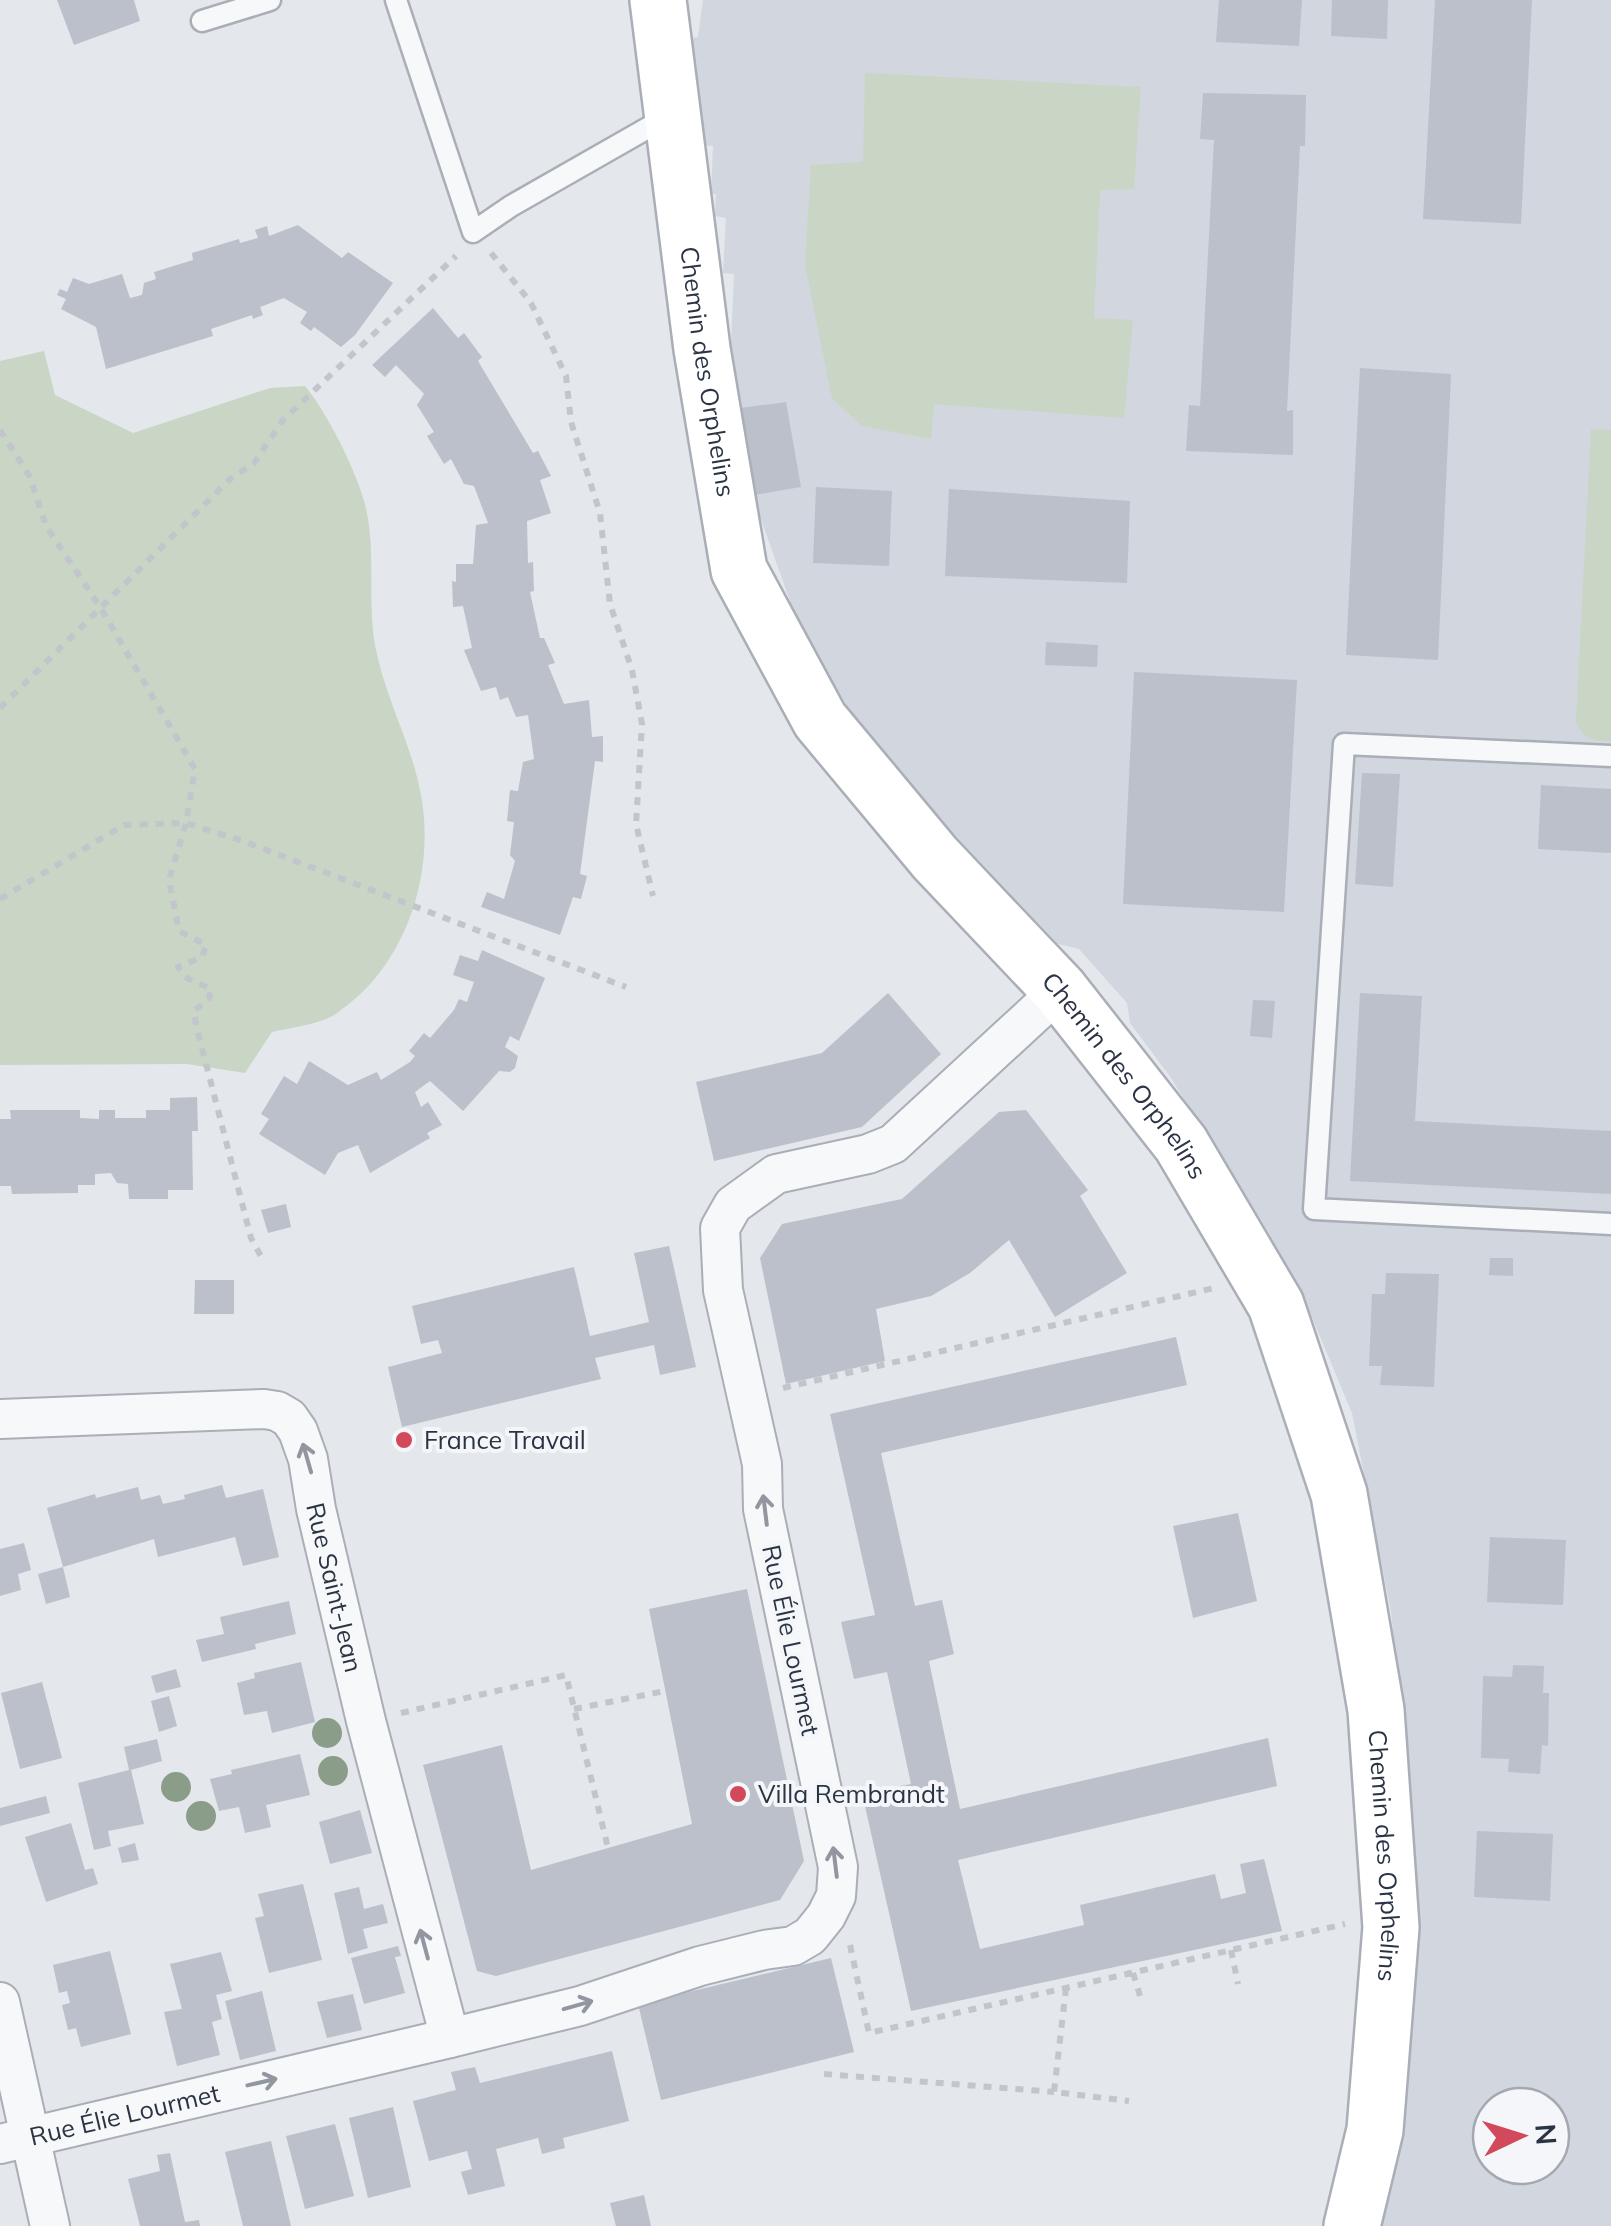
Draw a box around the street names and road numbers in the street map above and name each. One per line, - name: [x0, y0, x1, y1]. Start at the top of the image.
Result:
- street label: Chemin des Orphelins: [674, 245, 742, 499]
- street label: Chemin des Orphelins: [1036, 965, 1214, 1184]
- street label: Rue Saint-Jean: [300, 1499, 370, 1675]
- street label: Rue Élie Lourmet: [756, 1542, 827, 1738]
- street label: Chemin des Orphelins: [1362, 1729, 1407, 1983]
- street label: Rue Élie Lourmet: [26, 2077, 223, 2152]

